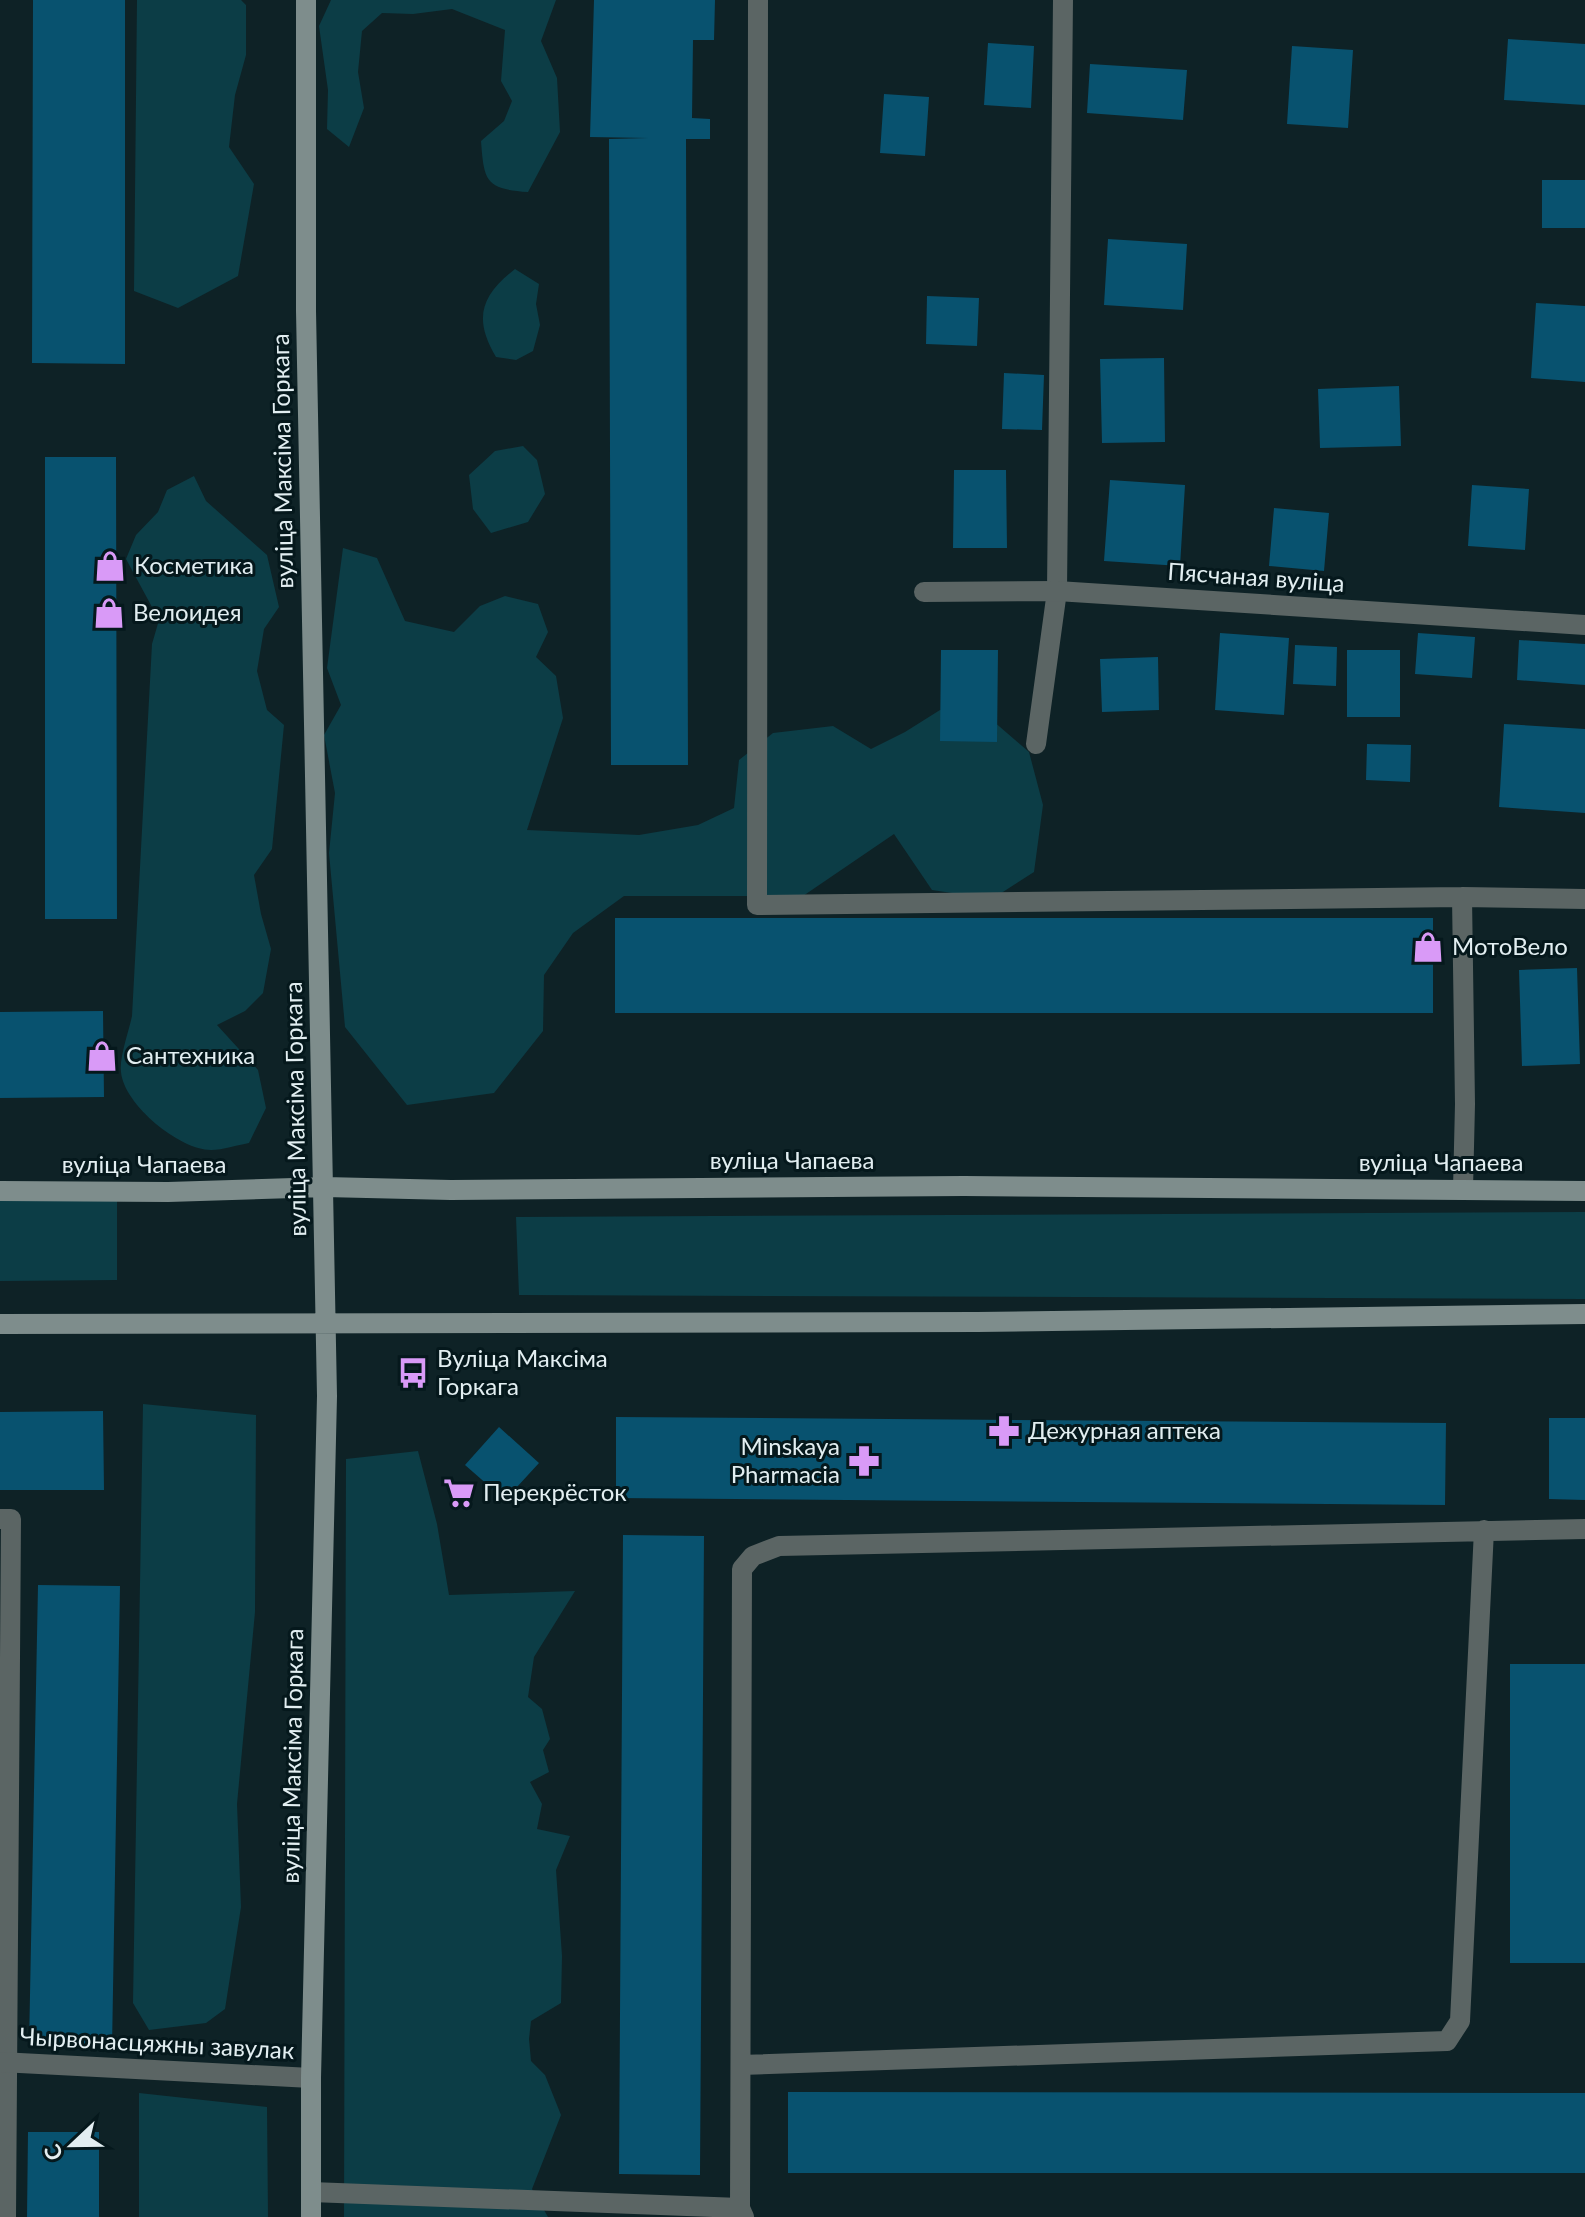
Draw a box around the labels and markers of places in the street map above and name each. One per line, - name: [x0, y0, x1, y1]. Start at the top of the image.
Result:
- shop icon: Косметика: [93, 549, 127, 583]
- place label: Косметика: [134, 550, 254, 579]
- shop icon: Велоидея: [92, 596, 126, 630]
- place label: Велоидея: [133, 597, 242, 626]
- shop icon: МотоВело: [1411, 930, 1445, 964]
- place label: МотоВело: [1452, 931, 1568, 960]
- shop icon: Сантехника: [85, 1039, 119, 1073]
- place label: Сантехника: [126, 1040, 255, 1069]
- place label: Вуліца Максіма Горкага: [437, 1343, 608, 1400]
- bus stop icon: Вуліца Максіма Горкага: [396, 1356, 430, 1390]
- pharmacy icon: Дежурная аптека: [987, 1414, 1021, 1448]
- place label: Дежурная аптека: [1028, 1415, 1221, 1444]
- place label: Minskaya Pharmacia: [731, 1431, 840, 1488]
- pharmacy icon: Minskaya Pharmacia: [847, 1444, 881, 1478]
- supermarket icon: Перекрёсток: [442, 1476, 476, 1510]
- place label: Перекрёсток: [483, 1477, 627, 1506]

